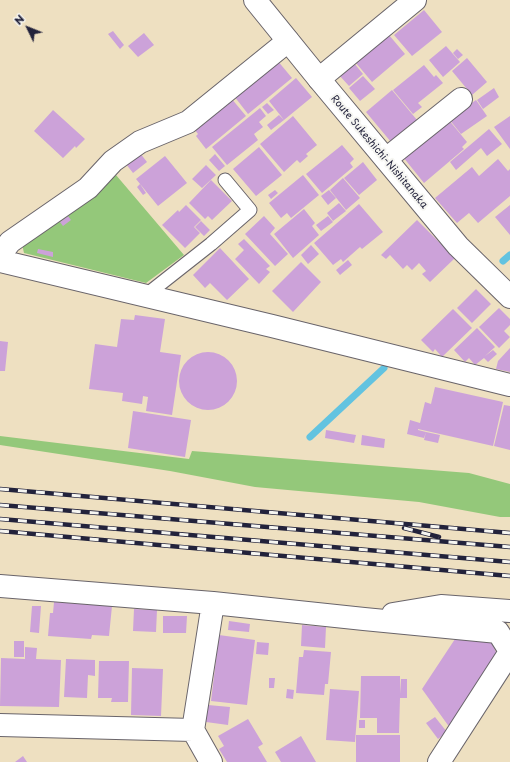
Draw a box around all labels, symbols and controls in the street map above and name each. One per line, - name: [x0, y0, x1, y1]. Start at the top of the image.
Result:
- north arrow: [8, 8, 48, 48]
- text: N: [10, 10, 28, 28]
- street label: Route Sukeshichi-Nishitanaka: [328, 93, 430, 211]

